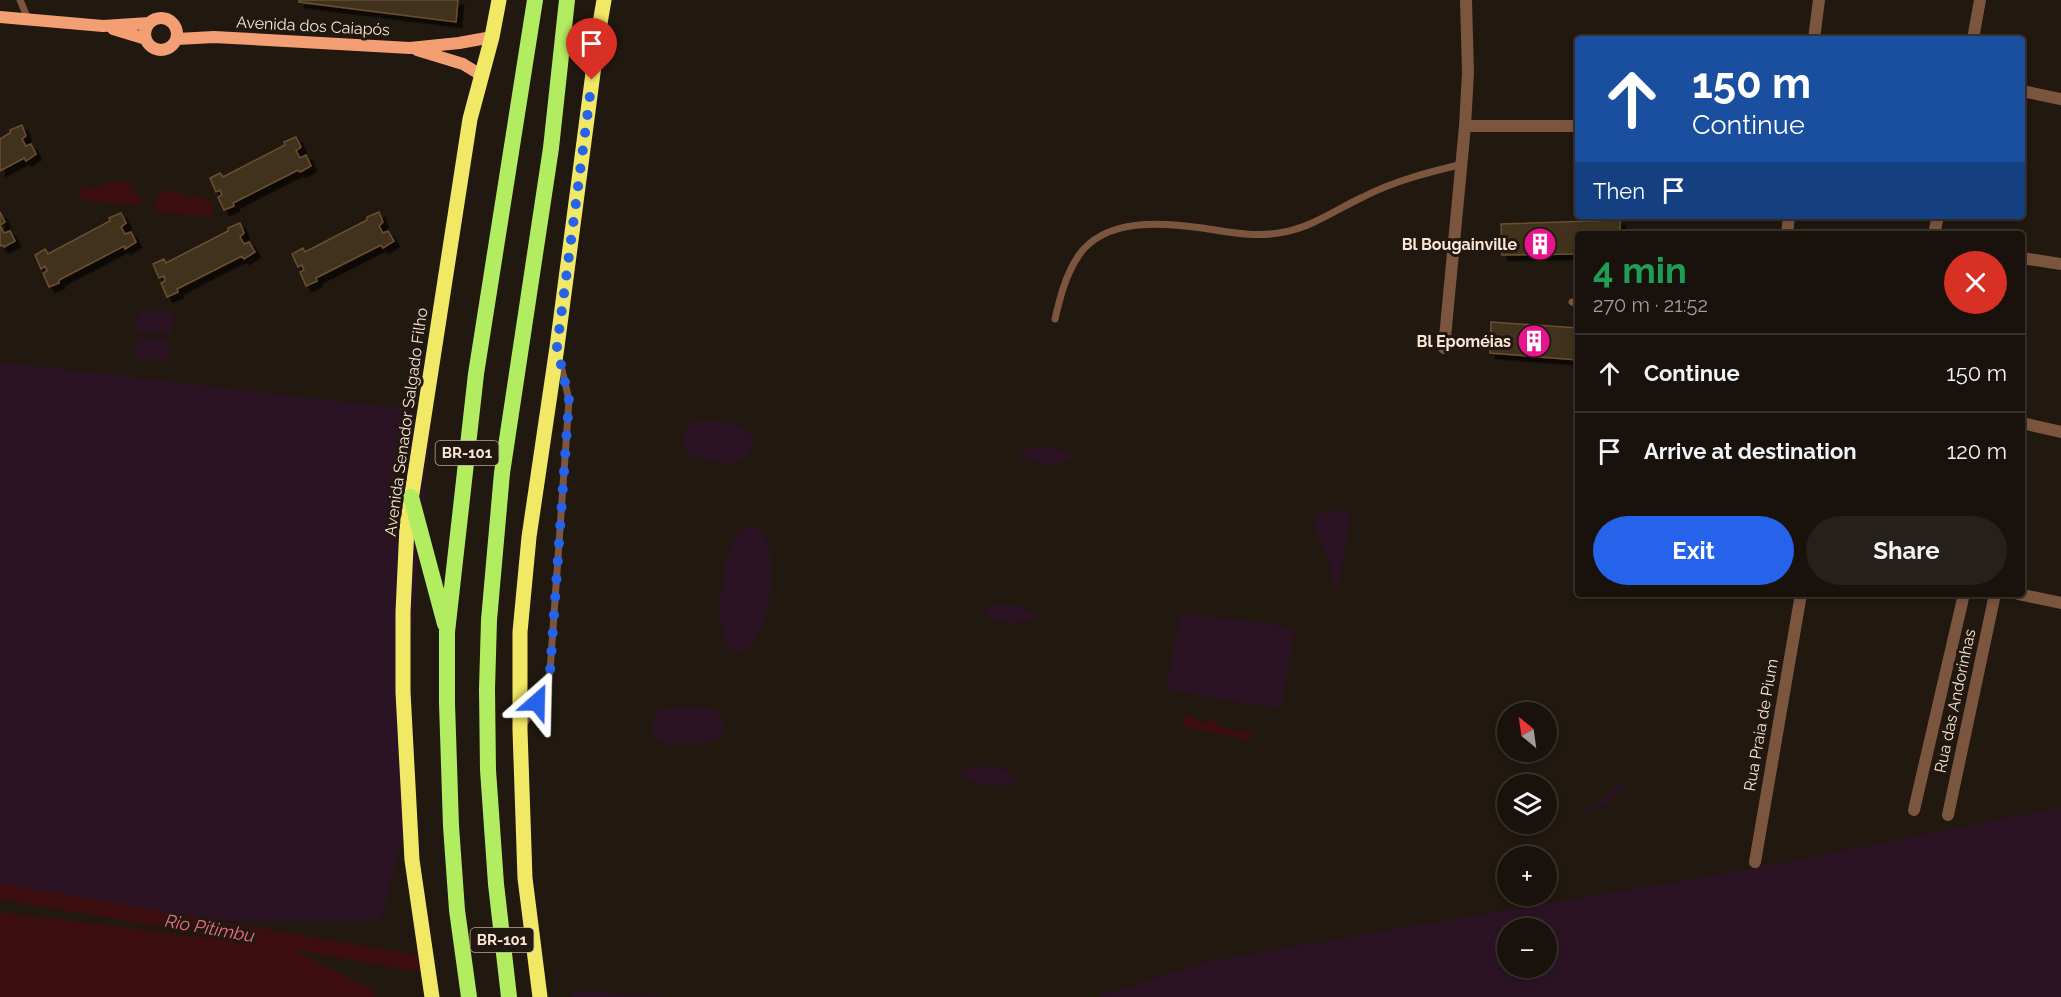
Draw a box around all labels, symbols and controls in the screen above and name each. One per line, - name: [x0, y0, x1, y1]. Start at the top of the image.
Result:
- street label: Avenida dos Caiapós: [236, 12, 391, 40]
- pin: [566, 18, 617, 80]
- icon: arrive: [575, 27, 608, 60]
- text: 150 m: [1692, 59, 1811, 108]
- icon: ahead: [1593, 60, 1671, 138]
- text: Continue: [1692, 109, 1805, 140]
- icon: arrive: [1657, 174, 1690, 207]
- text: Then: [1593, 178, 1645, 204]
- building icon: Bl Bougainville: [1522, 226, 1558, 262]
- place label: Bl Bougainville: [1402, 235, 1517, 254]
- text: 4 min: [1593, 249, 1687, 291]
- button: close: [1944, 251, 2007, 314]
- text: 270 m · 21:52: [1593, 293, 1708, 317]
- street label: Avenida Senador Salgado Filho: [381, 307, 431, 537]
- building icon: Bl Epoméias: [1516, 323, 1552, 359]
- place label: Bl Epoméias: [1417, 332, 1511, 351]
- icon: ahead: [1593, 357, 1626, 390]
- text: Continue: [1644, 360, 1740, 386]
- text: 150 m: [1946, 360, 2007, 386]
- icon: arrive: [1593, 435, 1626, 468]
- text: Arrive at destination: [1644, 438, 1857, 464]
- text: 120 m: [1947, 438, 2007, 464]
- road number: BR-101: [436, 441, 498, 465]
- button: Exit: [1593, 516, 1794, 585]
- button: Share: [1806, 516, 2007, 585]
- street label: Rua das Andorinhas: [1930, 627, 1980, 775]
- street label: Rua Praia de Pium: [1740, 657, 1782, 793]
- position arrow: [505, 670, 569, 734]
- north arrow: [1497, 702, 1557, 762]
- map controls: [1497, 702, 1557, 978]
- button: layers: [1497, 774, 1557, 834]
- button: +: [1497, 846, 1557, 906]
- water label: Rio Pitimbu: [163, 910, 257, 946]
- button: −: [1497, 918, 1557, 978]
- road number: BR-101: [470, 928, 534, 952]

